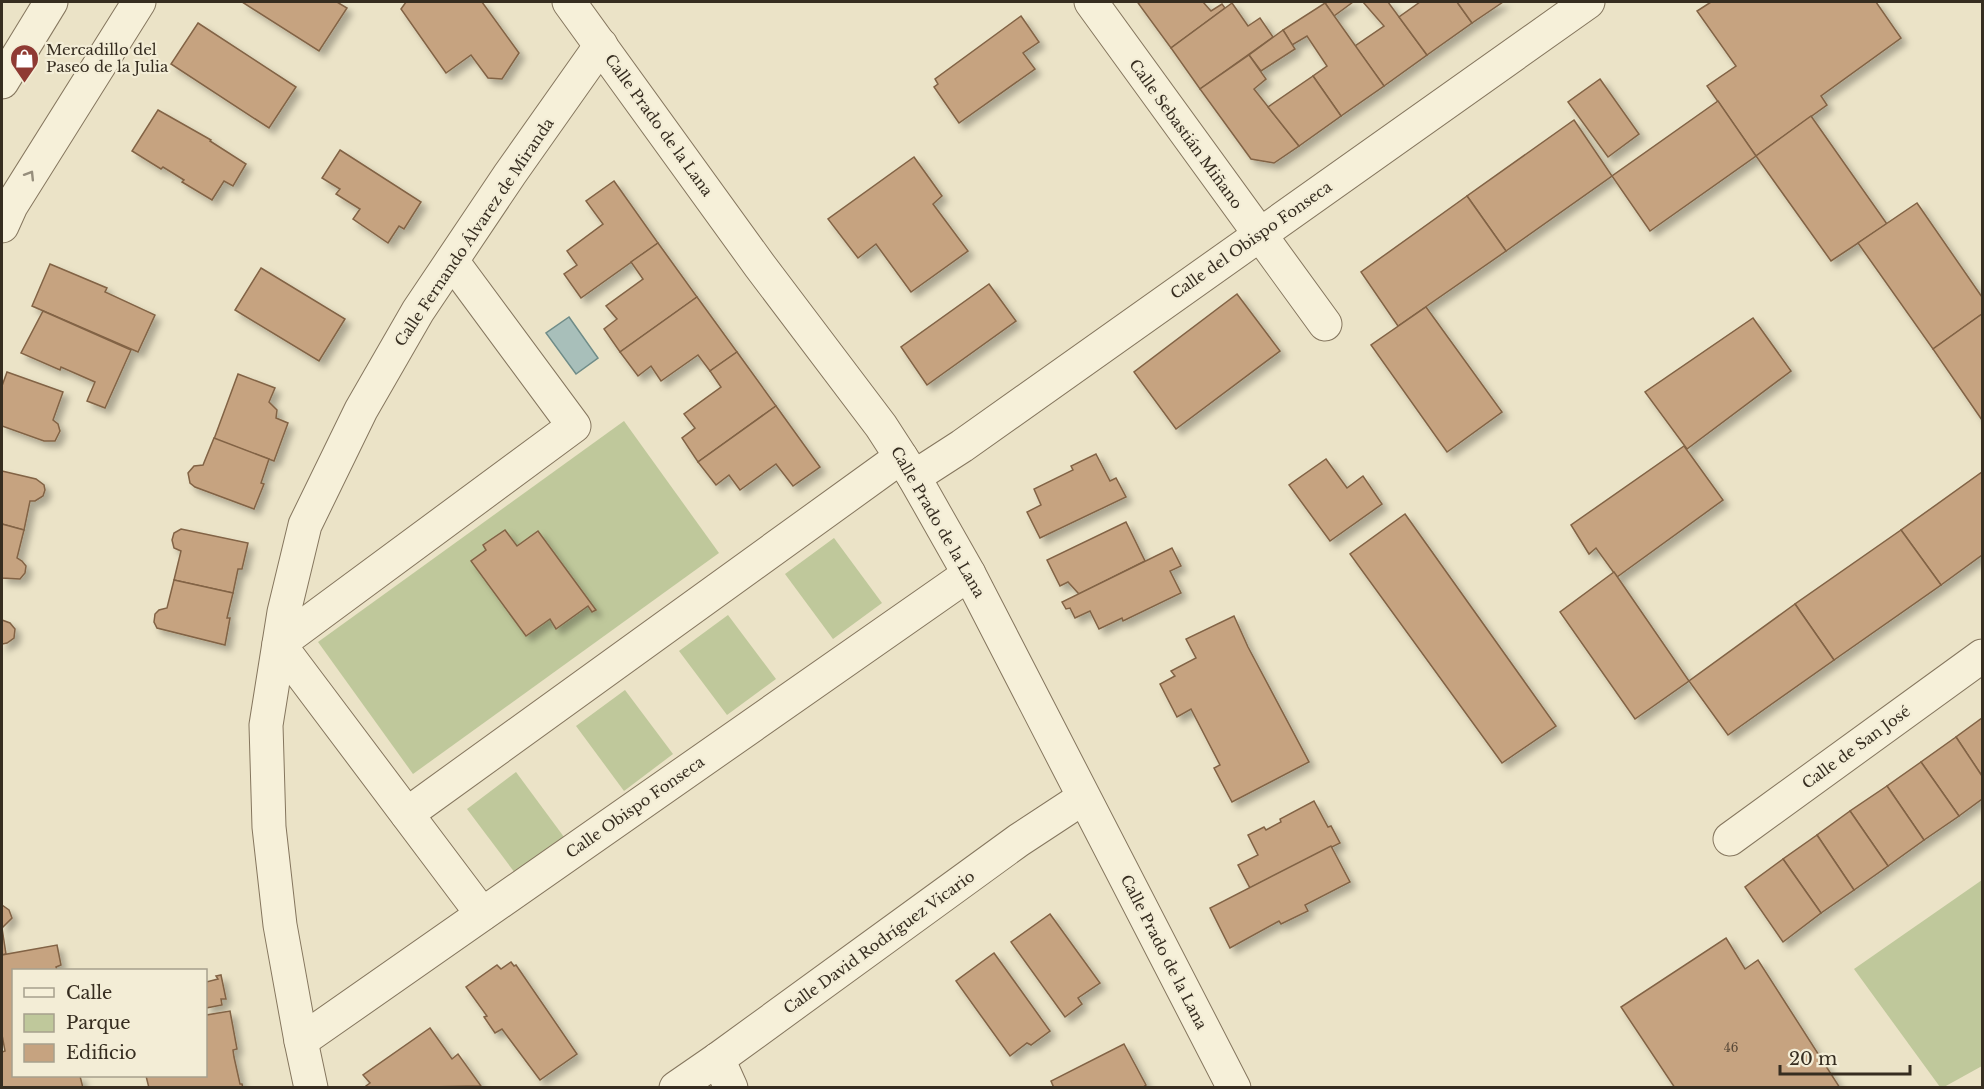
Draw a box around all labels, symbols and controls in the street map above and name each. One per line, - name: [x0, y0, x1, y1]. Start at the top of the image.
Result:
- place label: Mercadillo del Paseo de la Julia: [46, 40, 169, 76]
- shop icon: Mercadillo del Paseo de la Julia: [9, 42, 41, 84]
- street label: Calle Prado de la Lana: [601, 50, 717, 200]
- street label: Calle Sebastián Miñano: [1125, 56, 1247, 213]
- street label: Calle Fernando Álvarez de Miranda: [390, 114, 558, 350]
- one-way arrow: [23, 171, 34, 182]
- street label: Calle del Obispo Fonseca: [1167, 177, 1336, 303]
- street label: Calle Prado de la Lana: [887, 443, 989, 601]
- street label: Calle de San José: [1798, 701, 1914, 793]
- street label: Calle Obispo Fonseca: [562, 752, 708, 862]
- street label: Calle David Rodríguez Vicario: [780, 866, 978, 1018]
- street label: Calle Prado de la Lana: [1117, 871, 1212, 1033]
- legend: [12, 969, 207, 1077]
- text: Calle: [66, 982, 112, 1004]
- text: Parque: [66, 1012, 131, 1034]
- scale bar: [1780, 1038, 1910, 1076]
- house number: 46: [1724, 1040, 1739, 1055]
- text: Edificio: [66, 1042, 137, 1064]
- text: 20 m: [1789, 1048, 1837, 1070]

